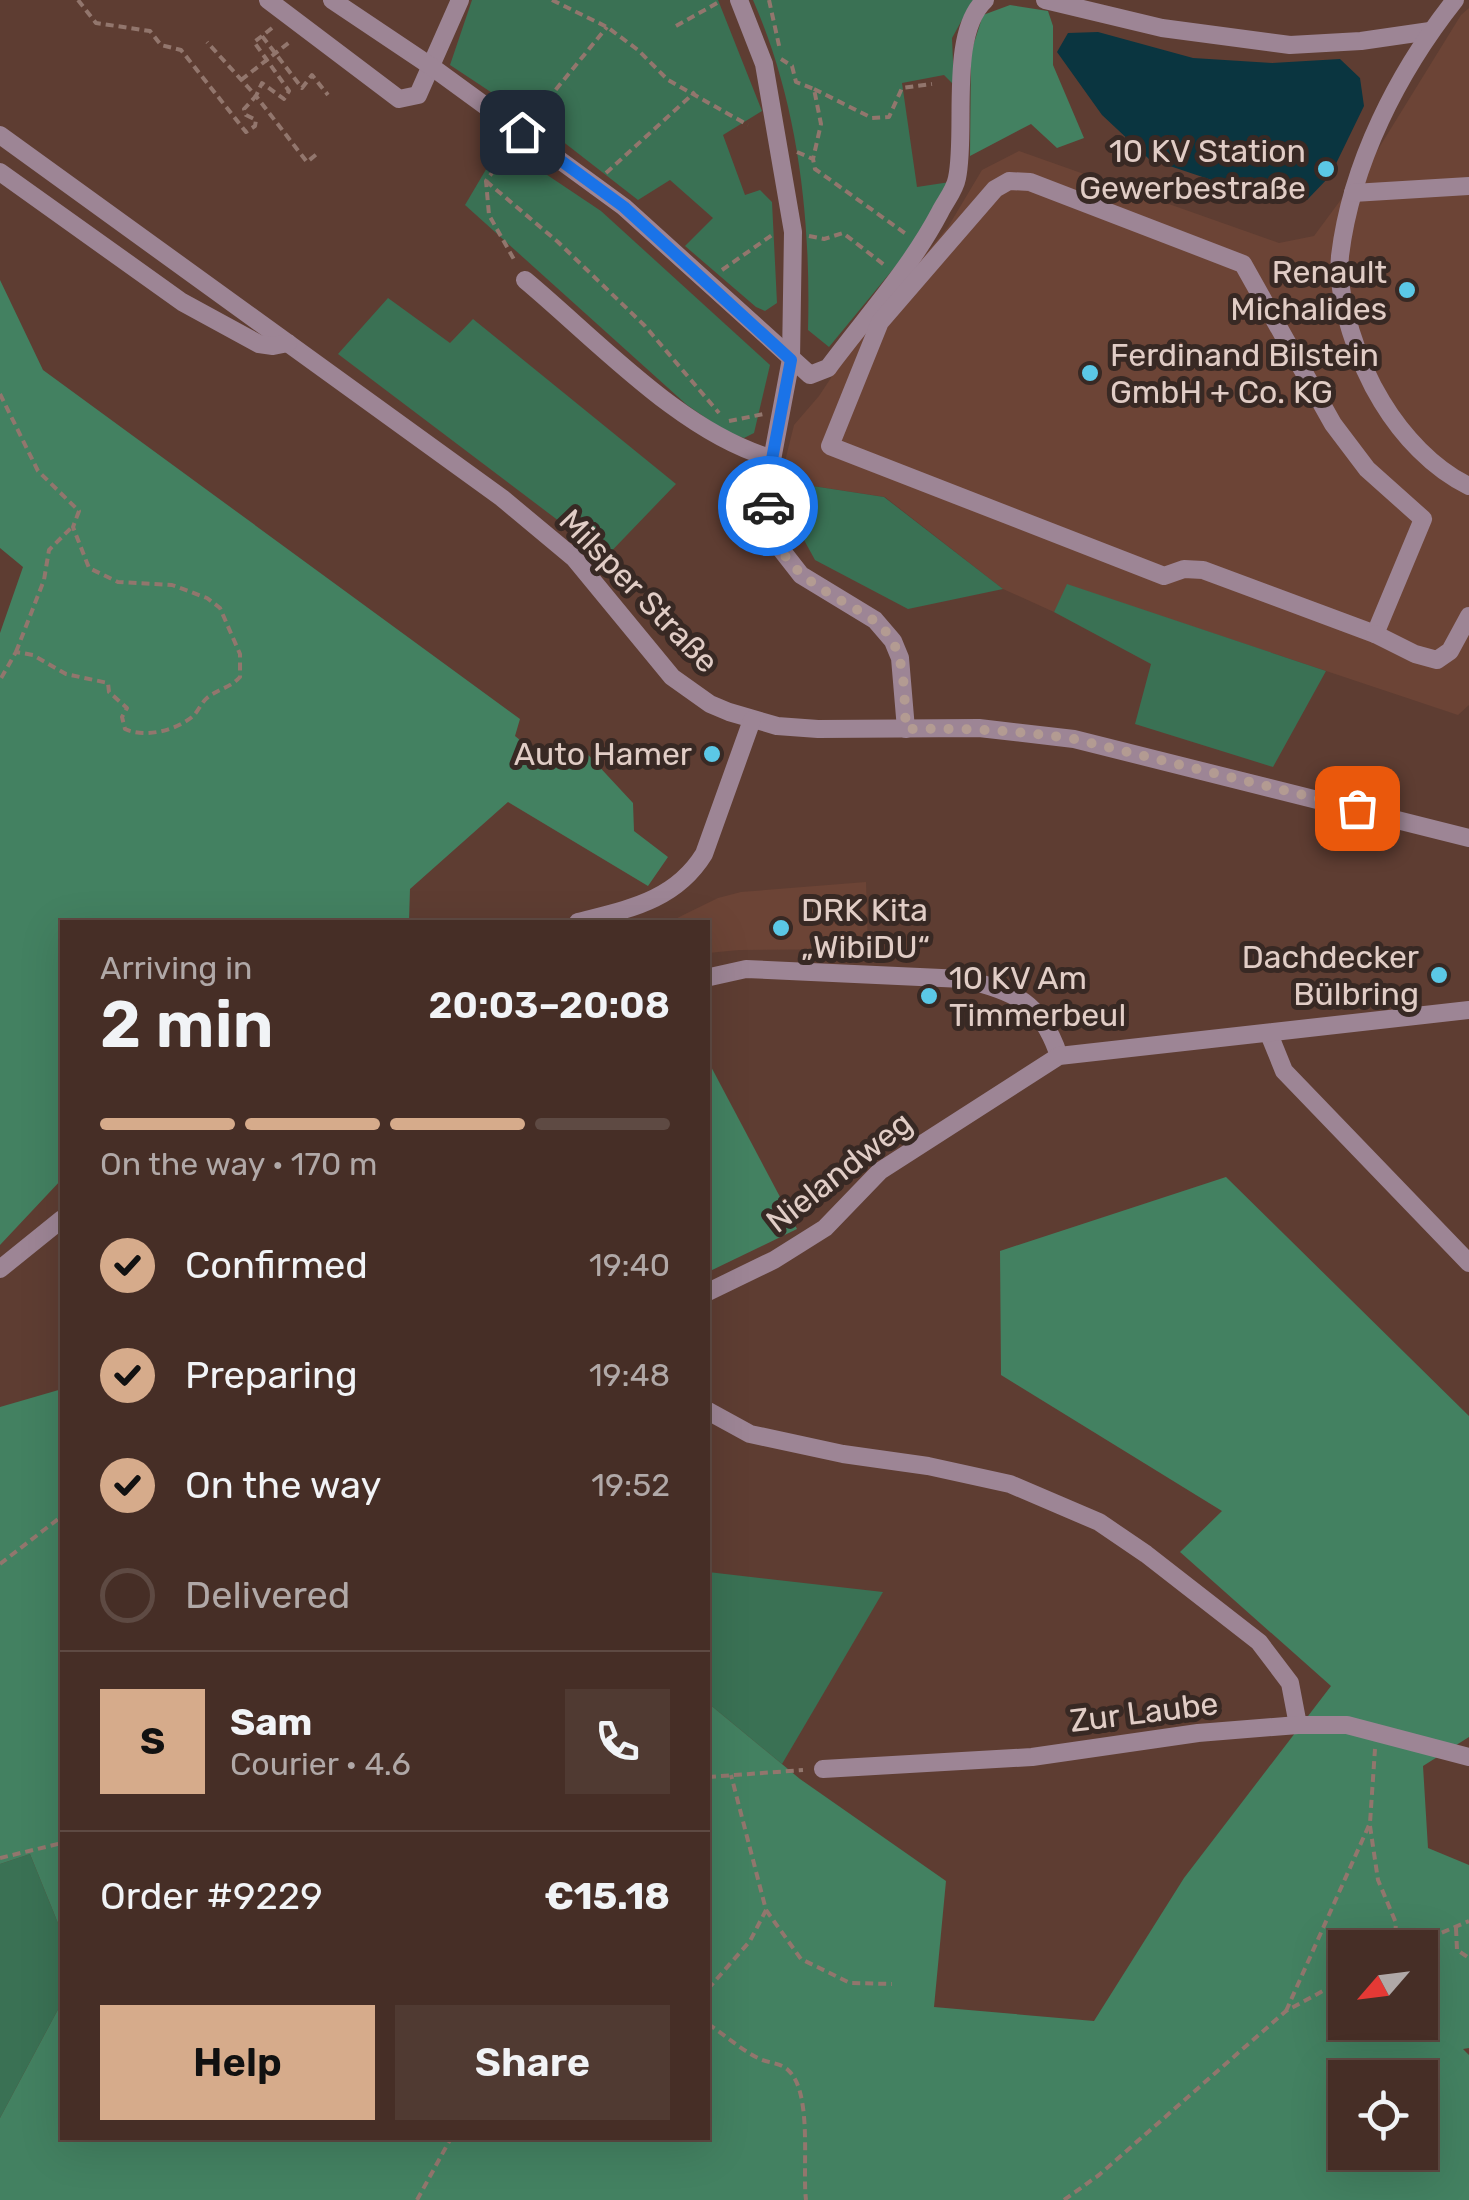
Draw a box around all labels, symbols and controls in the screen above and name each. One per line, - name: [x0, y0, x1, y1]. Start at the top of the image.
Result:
- pin: [480, 90, 565, 175]
- icon: home: [495, 105, 550, 160]
- place label: 10 KV Station Gewerbestraße: [1079, 132, 1306, 207]
- marker: 10 KV Station Gewerbestraße: [1315, 158, 1337, 180]
- place label: Renault Michalides: [1230, 253, 1387, 328]
- marker: Renault Michalides: [1396, 279, 1418, 301]
- place label: Ferdinand Bilstein GmbH + Co. KG: [1110, 336, 1379, 411]
- marker: Ferdinand Bilstein GmbH + Co. KG: [1079, 362, 1101, 384]
- courier: [718, 456, 818, 556]
- icon: car: [741, 479, 796, 534]
- street label: Milsper Straße: [552, 501, 726, 681]
- place label: Auto Hamer: [514, 735, 692, 773]
- marker: Auto Hamer: [701, 743, 723, 765]
- pin: [1315, 766, 1400, 851]
- icon: bag: [1330, 781, 1385, 836]
- place label: DRK Kita „WibiDU“: [801, 891, 930, 966]
- marker: DRK Kita „WibiDU“: [770, 917, 792, 939]
- place label: Dachdecker Bülbring: [1242, 938, 1419, 1013]
- text: Arriving in: [100, 949, 252, 987]
- place label: 10 KV Am Timmerbeul: [949, 959, 1126, 1034]
- marker: Dachdecker Bülbring: [1428, 964, 1450, 986]
- text: 20:03–20:08: [428, 982, 670, 1028]
- marker: 10 KV Am Timmerbeul: [918, 985, 940, 1007]
- text: 2 min: [100, 986, 274, 1063]
- street label: Nielandweg: [759, 1103, 919, 1241]
- text: On the way · 170 m: [100, 1145, 378, 1183]
- icon: check: [100, 1238, 155, 1293]
- text: Confirmed: [185, 1242, 368, 1288]
- text: 19:40: [589, 1246, 670, 1284]
- icon: check: [100, 1348, 155, 1403]
- text: Preparing: [185, 1352, 358, 1398]
- text: 19:48: [589, 1356, 670, 1394]
- icon: check: [100, 1458, 155, 1513]
- text: On the way: [185, 1462, 381, 1508]
- text: 19:52: [591, 1466, 670, 1504]
- text: Delivered: [185, 1572, 350, 1618]
- street label: Zur Laube: [1068, 1684, 1220, 1740]
- button: phone: [565, 1689, 670, 1794]
- text: Sam: [230, 1699, 312, 1745]
- text: S: [140, 1718, 165, 1764]
- text: Courier · 4.6: [230, 1745, 411, 1783]
- text: Order #9229: [100, 1873, 323, 1919]
- text: €15.18: [544, 1873, 670, 1919]
- north arrow: [1328, 1930, 1438, 2040]
- map controls: [1328, 1930, 1438, 2170]
- button: Help: [100, 2005, 375, 2120]
- button: Share: [395, 2005, 670, 2120]
- button: locate: [1328, 2060, 1438, 2170]

